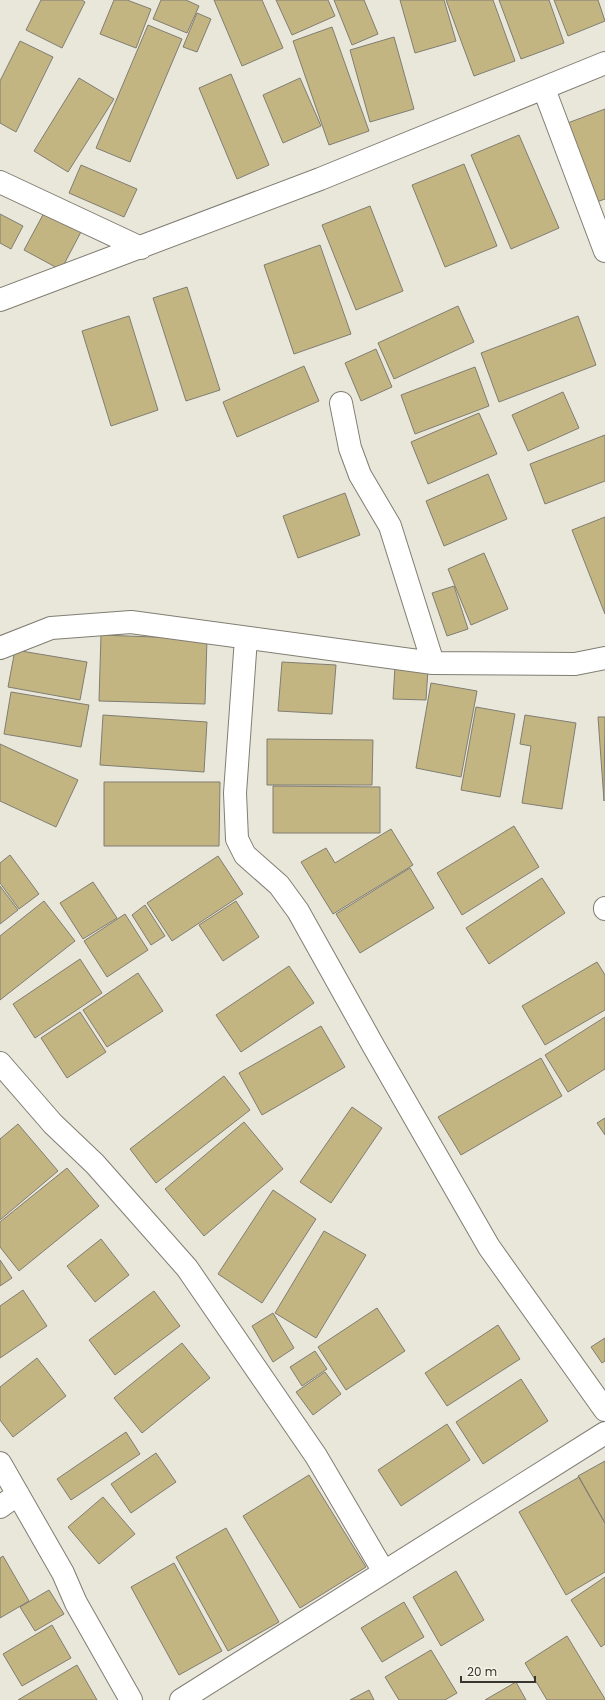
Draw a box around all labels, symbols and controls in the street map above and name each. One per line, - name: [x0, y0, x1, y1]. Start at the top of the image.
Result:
- scale bar: [461, 1658, 535, 1684]
- text: 20 m: [467, 1663, 497, 1680]

